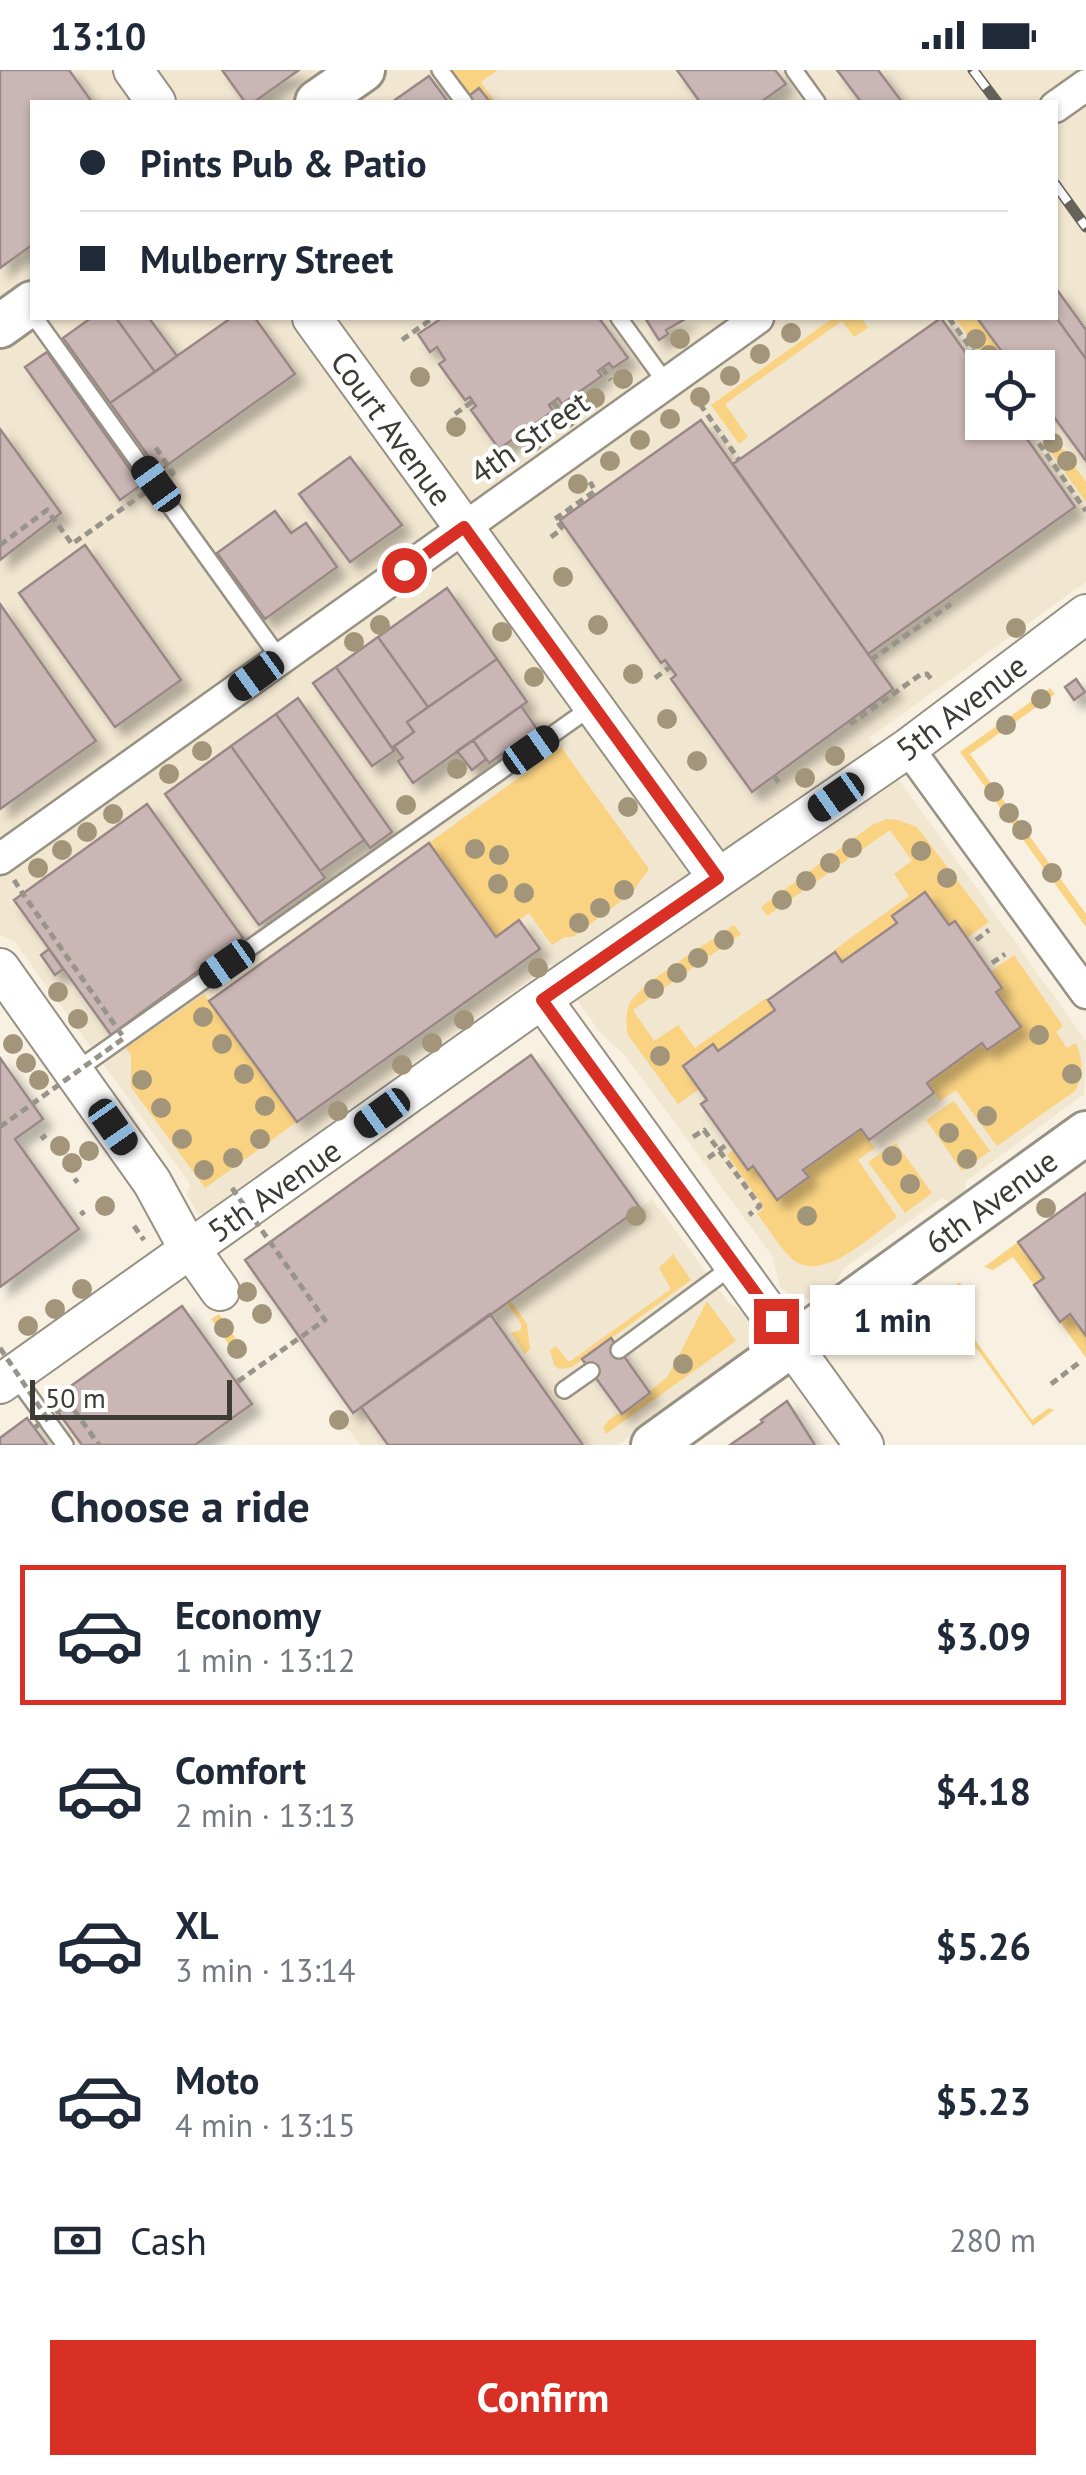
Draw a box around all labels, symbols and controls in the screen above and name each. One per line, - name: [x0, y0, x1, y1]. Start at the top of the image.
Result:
- text: 13:10: [50, 11, 146, 60]
- text: Pints Pub & Patio: [140, 138, 427, 187]
- text: Mulberry Street: [140, 234, 393, 283]
- street label: Court Avenue: [322, 342, 462, 514]
- map controls: [965, 350, 1055, 440]
- button: locate: [965, 350, 1055, 440]
- street label: 4th Street: [461, 381, 597, 493]
- car: [126, 451, 186, 517]
- route start: [382, 548, 427, 593]
- street label: 5th Avenue: [887, 644, 1035, 770]
- car: [223, 646, 289, 706]
- car: [498, 721, 564, 779]
- car: [803, 768, 869, 826]
- car: [194, 935, 260, 993]
- car: [349, 1083, 415, 1143]
- car: [84, 1094, 142, 1160]
- street label: 5th Avenue: [199, 1129, 349, 1251]
- street label: 6th Avenue: [917, 1139, 1065, 1263]
- callout: 1 min: [811, 1286, 976, 1356]
- route end: [754, 1299, 799, 1344]
- text: 1 min: [853, 1299, 932, 1341]
- scale bar: [30, 1375, 232, 1420]
- text: 50 m: [45, 1379, 106, 1416]
- text: Choose a ride: [50, 1476, 310, 1534]
- icon: car: [55, 1590, 145, 1680]
- text: Economy: [175, 1590, 321, 1639]
- text: $3.09: [935, 1611, 1031, 1660]
- text: 1 min · 13:12: [175, 1639, 355, 1681]
- icon: car: [55, 1745, 145, 1835]
- text: Comfort: [175, 1745, 306, 1794]
- text: $4.18: [935, 1766, 1031, 1815]
- text: 2 min · 13:13: [175, 1794, 355, 1836]
- icon: car: [55, 1900, 145, 1990]
- text: XL: [175, 1900, 219, 1949]
- text: $5.26: [935, 1921, 1031, 1970]
- text: 3 min · 13:14: [175, 1949, 355, 1991]
- icon: car: [55, 2055, 145, 2145]
- text: Moto: [175, 2055, 259, 2104]
- text: $5.23: [935, 2076, 1031, 2125]
- text: 4 min · 13:15: [175, 2104, 355, 2146]
- icon: cash: [50, 2213, 105, 2268]
- text: Cash: [130, 2216, 207, 2265]
- text: 280 m: [949, 2219, 1036, 2261]
- button: Confirm: [50, 2340, 1036, 2455]

